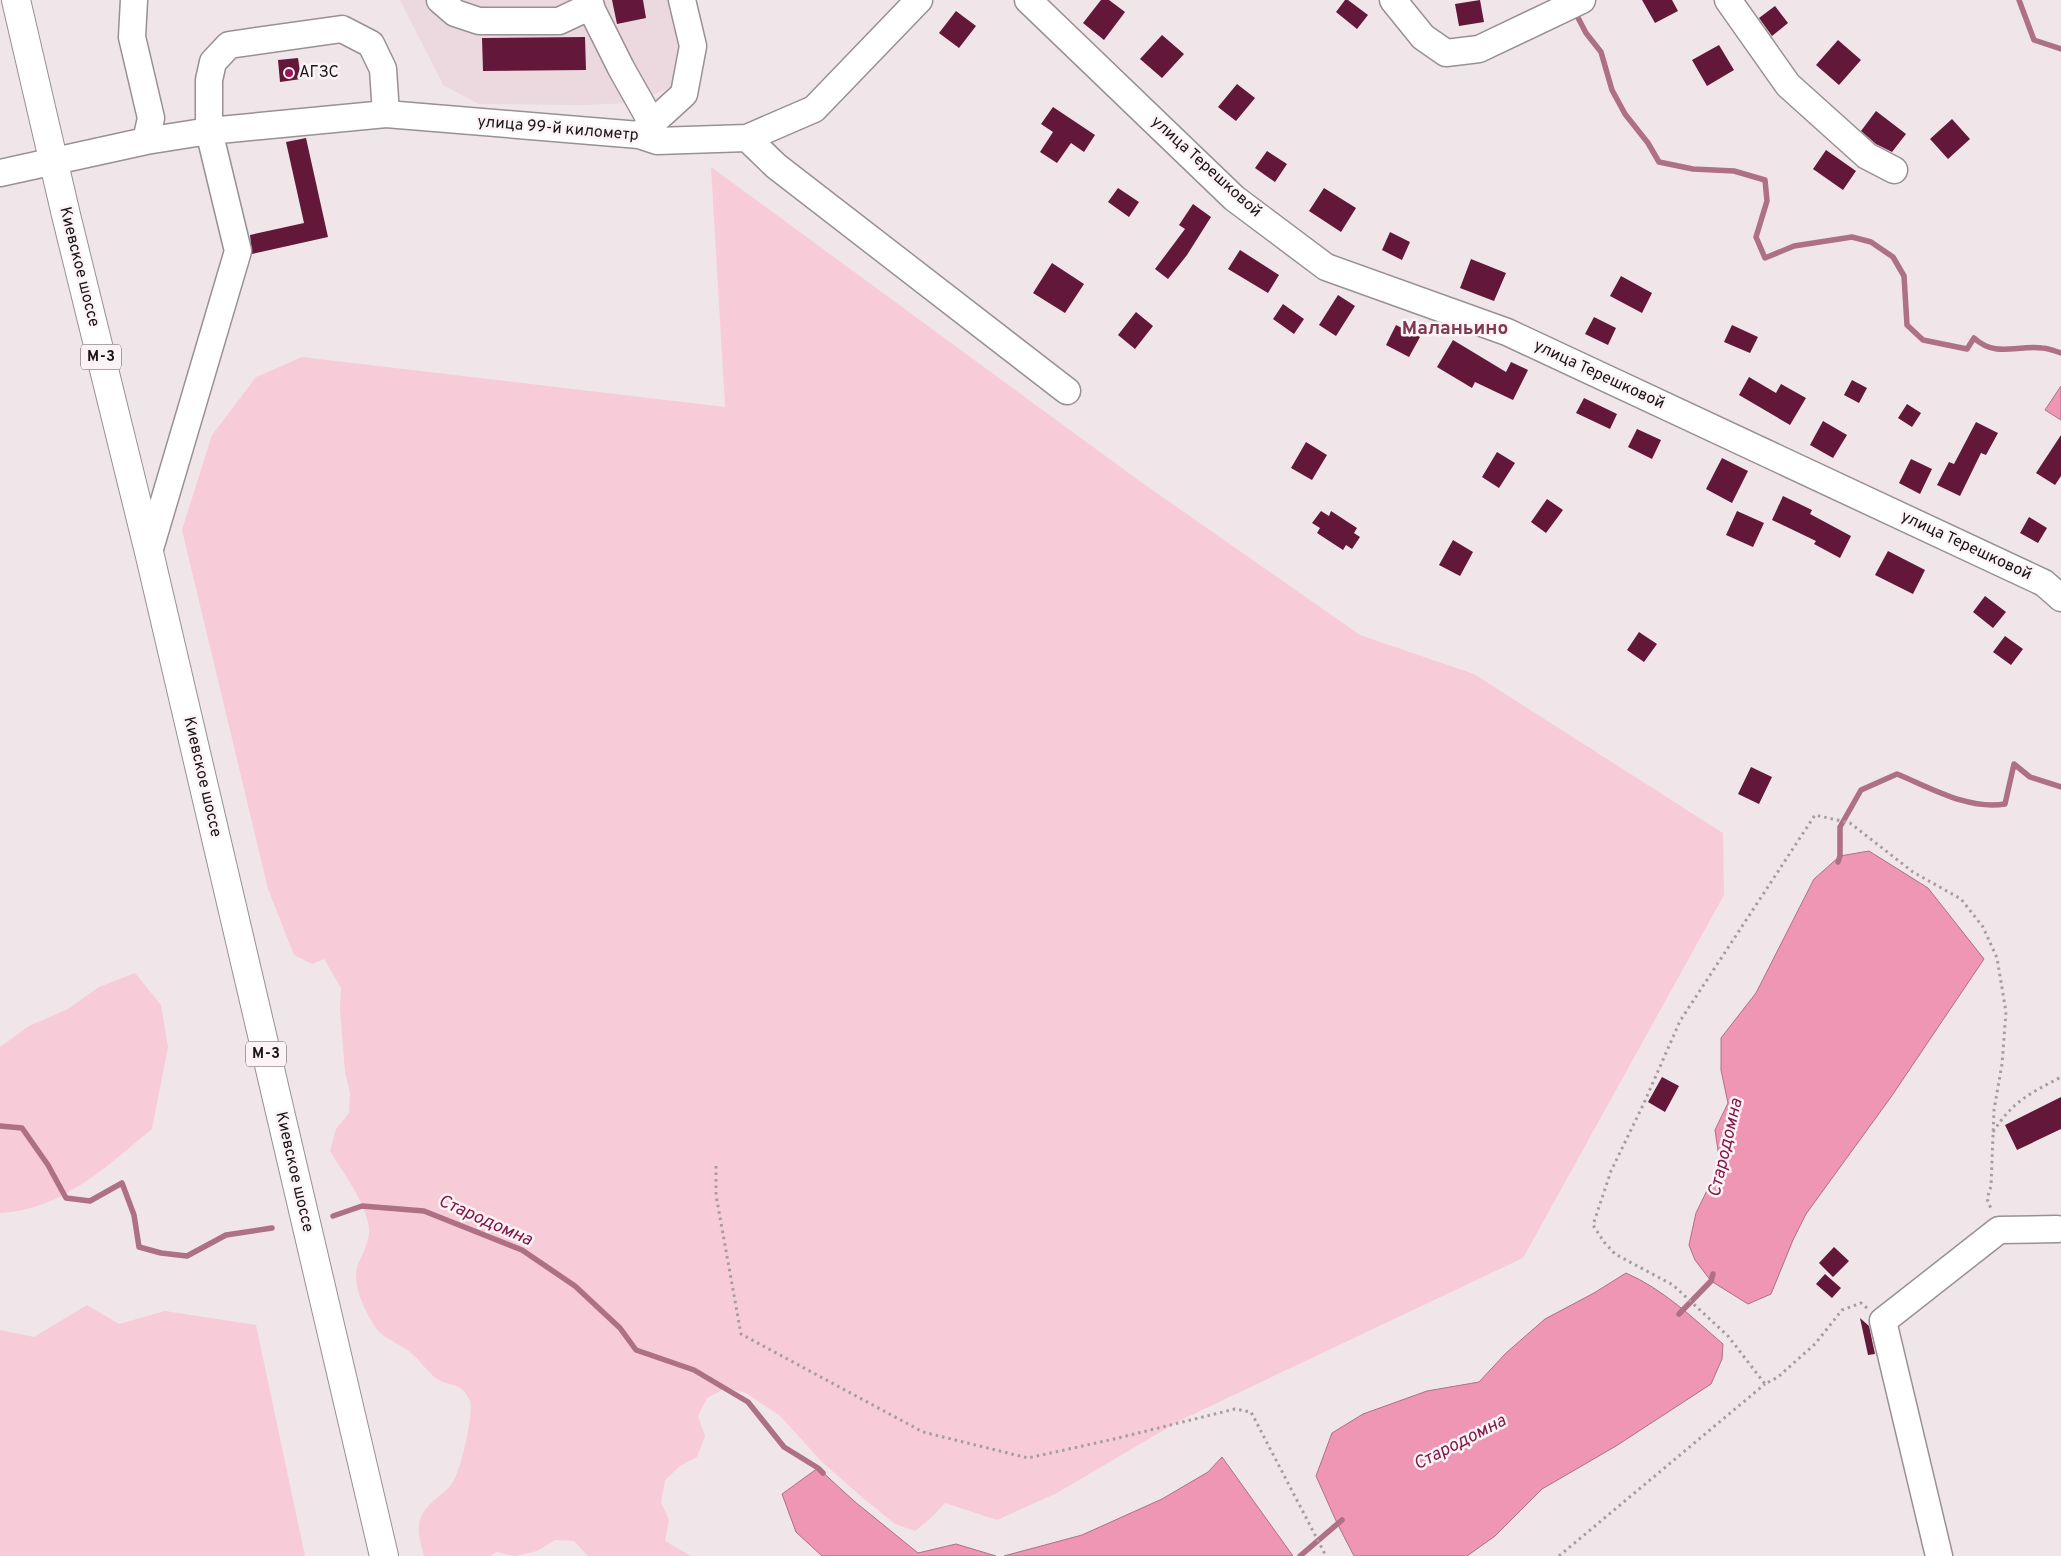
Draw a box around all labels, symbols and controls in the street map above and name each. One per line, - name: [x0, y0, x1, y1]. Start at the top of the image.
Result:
- place label: АГЗС: [299, 63, 339, 83]
- marker: АГЗС: [283, 67, 295, 79]
- street label: улица 99-й километр: [476, 112, 640, 146]
- street label: улица Терешковой: [1147, 112, 1265, 222]
- street label: Киевское шоссе: [54, 205, 104, 329]
- district label: Маланьино: [1402, 317, 1508, 341]
- street label: улица Терешковой: [1530, 336, 1668, 414]
- road number: М-3: [81, 344, 121, 370]
- street label: улица Терешковой: [1897, 507, 2035, 585]
- street label: Киевское шоссе: [178, 715, 226, 839]
- road number: М-3: [246, 1042, 286, 1066]
- water label: Стародомна: [1703, 1096, 1749, 1200]
- street label: Киевское шоссе: [270, 1110, 318, 1234]
- water label: Стародомна: [434, 1190, 536, 1252]
- water label: Стародомна: [1410, 1410, 1511, 1476]

